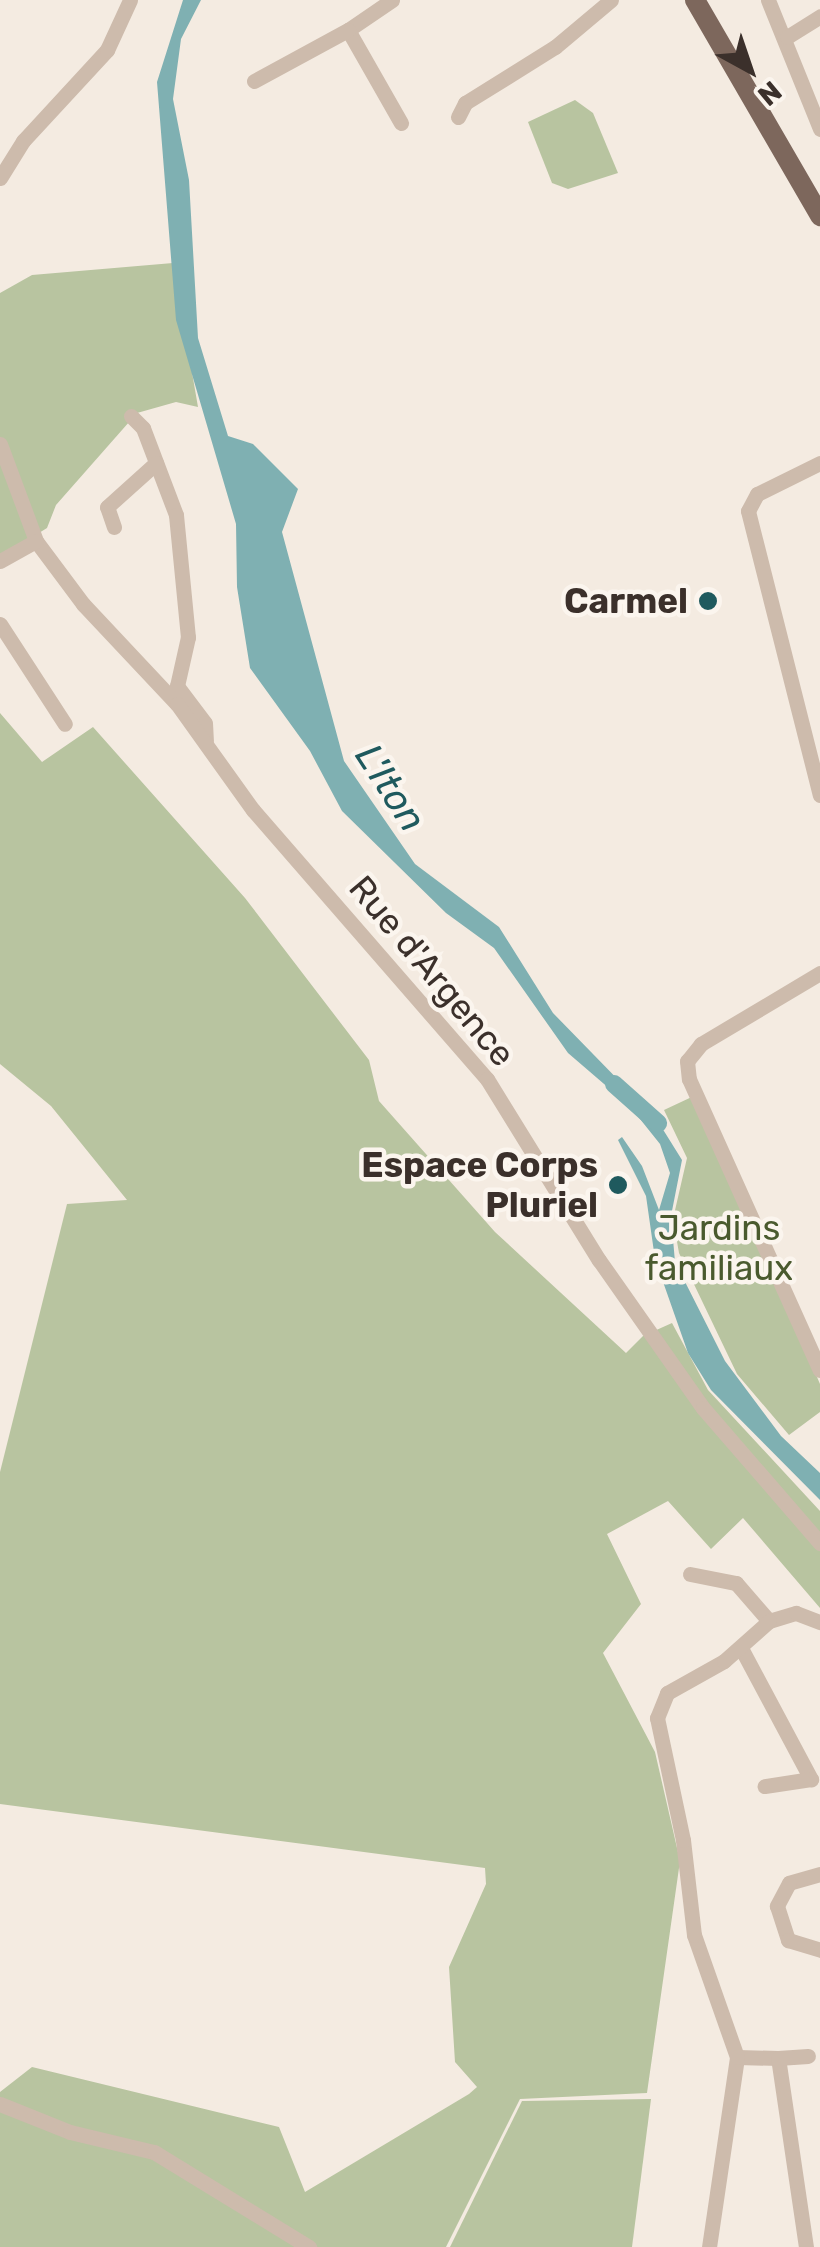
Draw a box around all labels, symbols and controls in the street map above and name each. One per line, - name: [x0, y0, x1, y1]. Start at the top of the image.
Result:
- north arrow: [700, 20, 800, 120]
- text: N: [751, 74, 788, 112]
- place label: Carmel: [564, 580, 688, 622]
- marker: Carmel: [697, 590, 719, 612]
- water label: L'Iton: [345, 736, 435, 840]
- street label: Rue d'Argence: [340, 867, 524, 1075]
- place label: Espace Corps Pluriel: [361, 1144, 598, 1226]
- marker: Espace Corps Pluriel: [607, 1174, 629, 1196]
- park label: Jardins familiaux: [645, 1207, 793, 1289]

